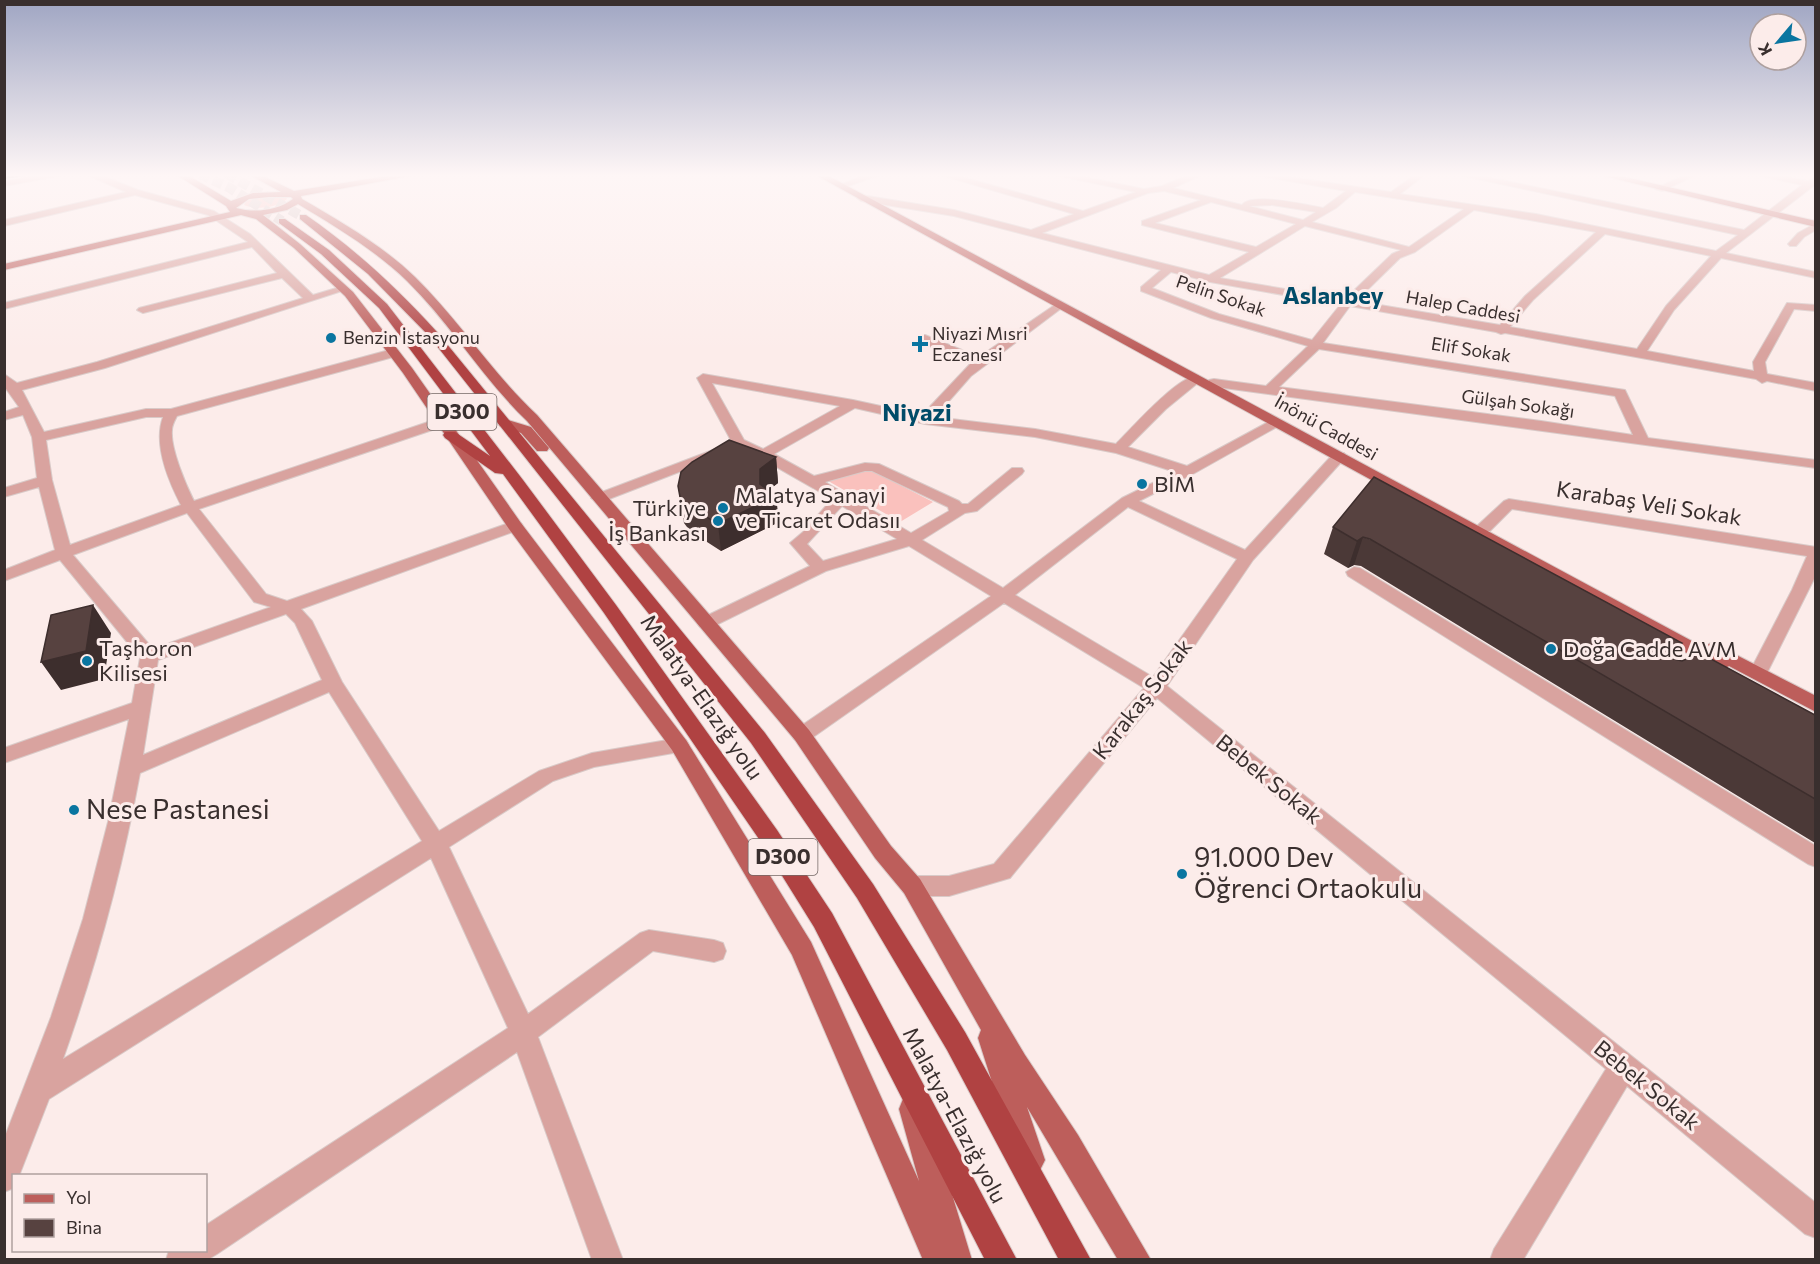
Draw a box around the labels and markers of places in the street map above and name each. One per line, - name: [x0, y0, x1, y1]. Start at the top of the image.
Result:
- place label: Niyazi Mısri Eczanesi: [932, 322, 1028, 365]
- place label: Benzin İstasyonu: [343, 326, 480, 348]
- marker: Benzin İstasyonu: [324, 331, 338, 345]
- marker: Niyazi Mısri Eczanesi: [913, 337, 927, 351]
- place label: BİM: [1154, 470, 1195, 497]
- marker: BİM: [1135, 477, 1149, 491]
- place label: Malatya Sanayi ve Ticaret Odasıı: [735, 481, 900, 533]
- place label: Türkiye İş Bankası: [608, 494, 706, 546]
- marker: Malatya Sanayi ve Ticaret Odasıı: [716, 501, 730, 515]
- marker: Türkiye İş Bankası: [711, 514, 725, 528]
- place label: Taşhoron Kilisesi: [99, 634, 193, 686]
- place label: Doğa Cadde AVM: [1563, 635, 1736, 662]
- marker: Doğa Cadde AVM: [1544, 642, 1558, 656]
- marker: Taşhoron Kilisesi: [80, 654, 94, 668]
- place label: Nese Pastanesi: [86, 792, 270, 825]
- marker: Nese Pastanesi: [67, 803, 81, 817]
- place label: 91.000 Dev Öğrenci Ortaokulu: [1194, 840, 1422, 904]
- marker: 91.000 Dev Öğrenci Ortaokulu: [1175, 867, 1189, 881]

